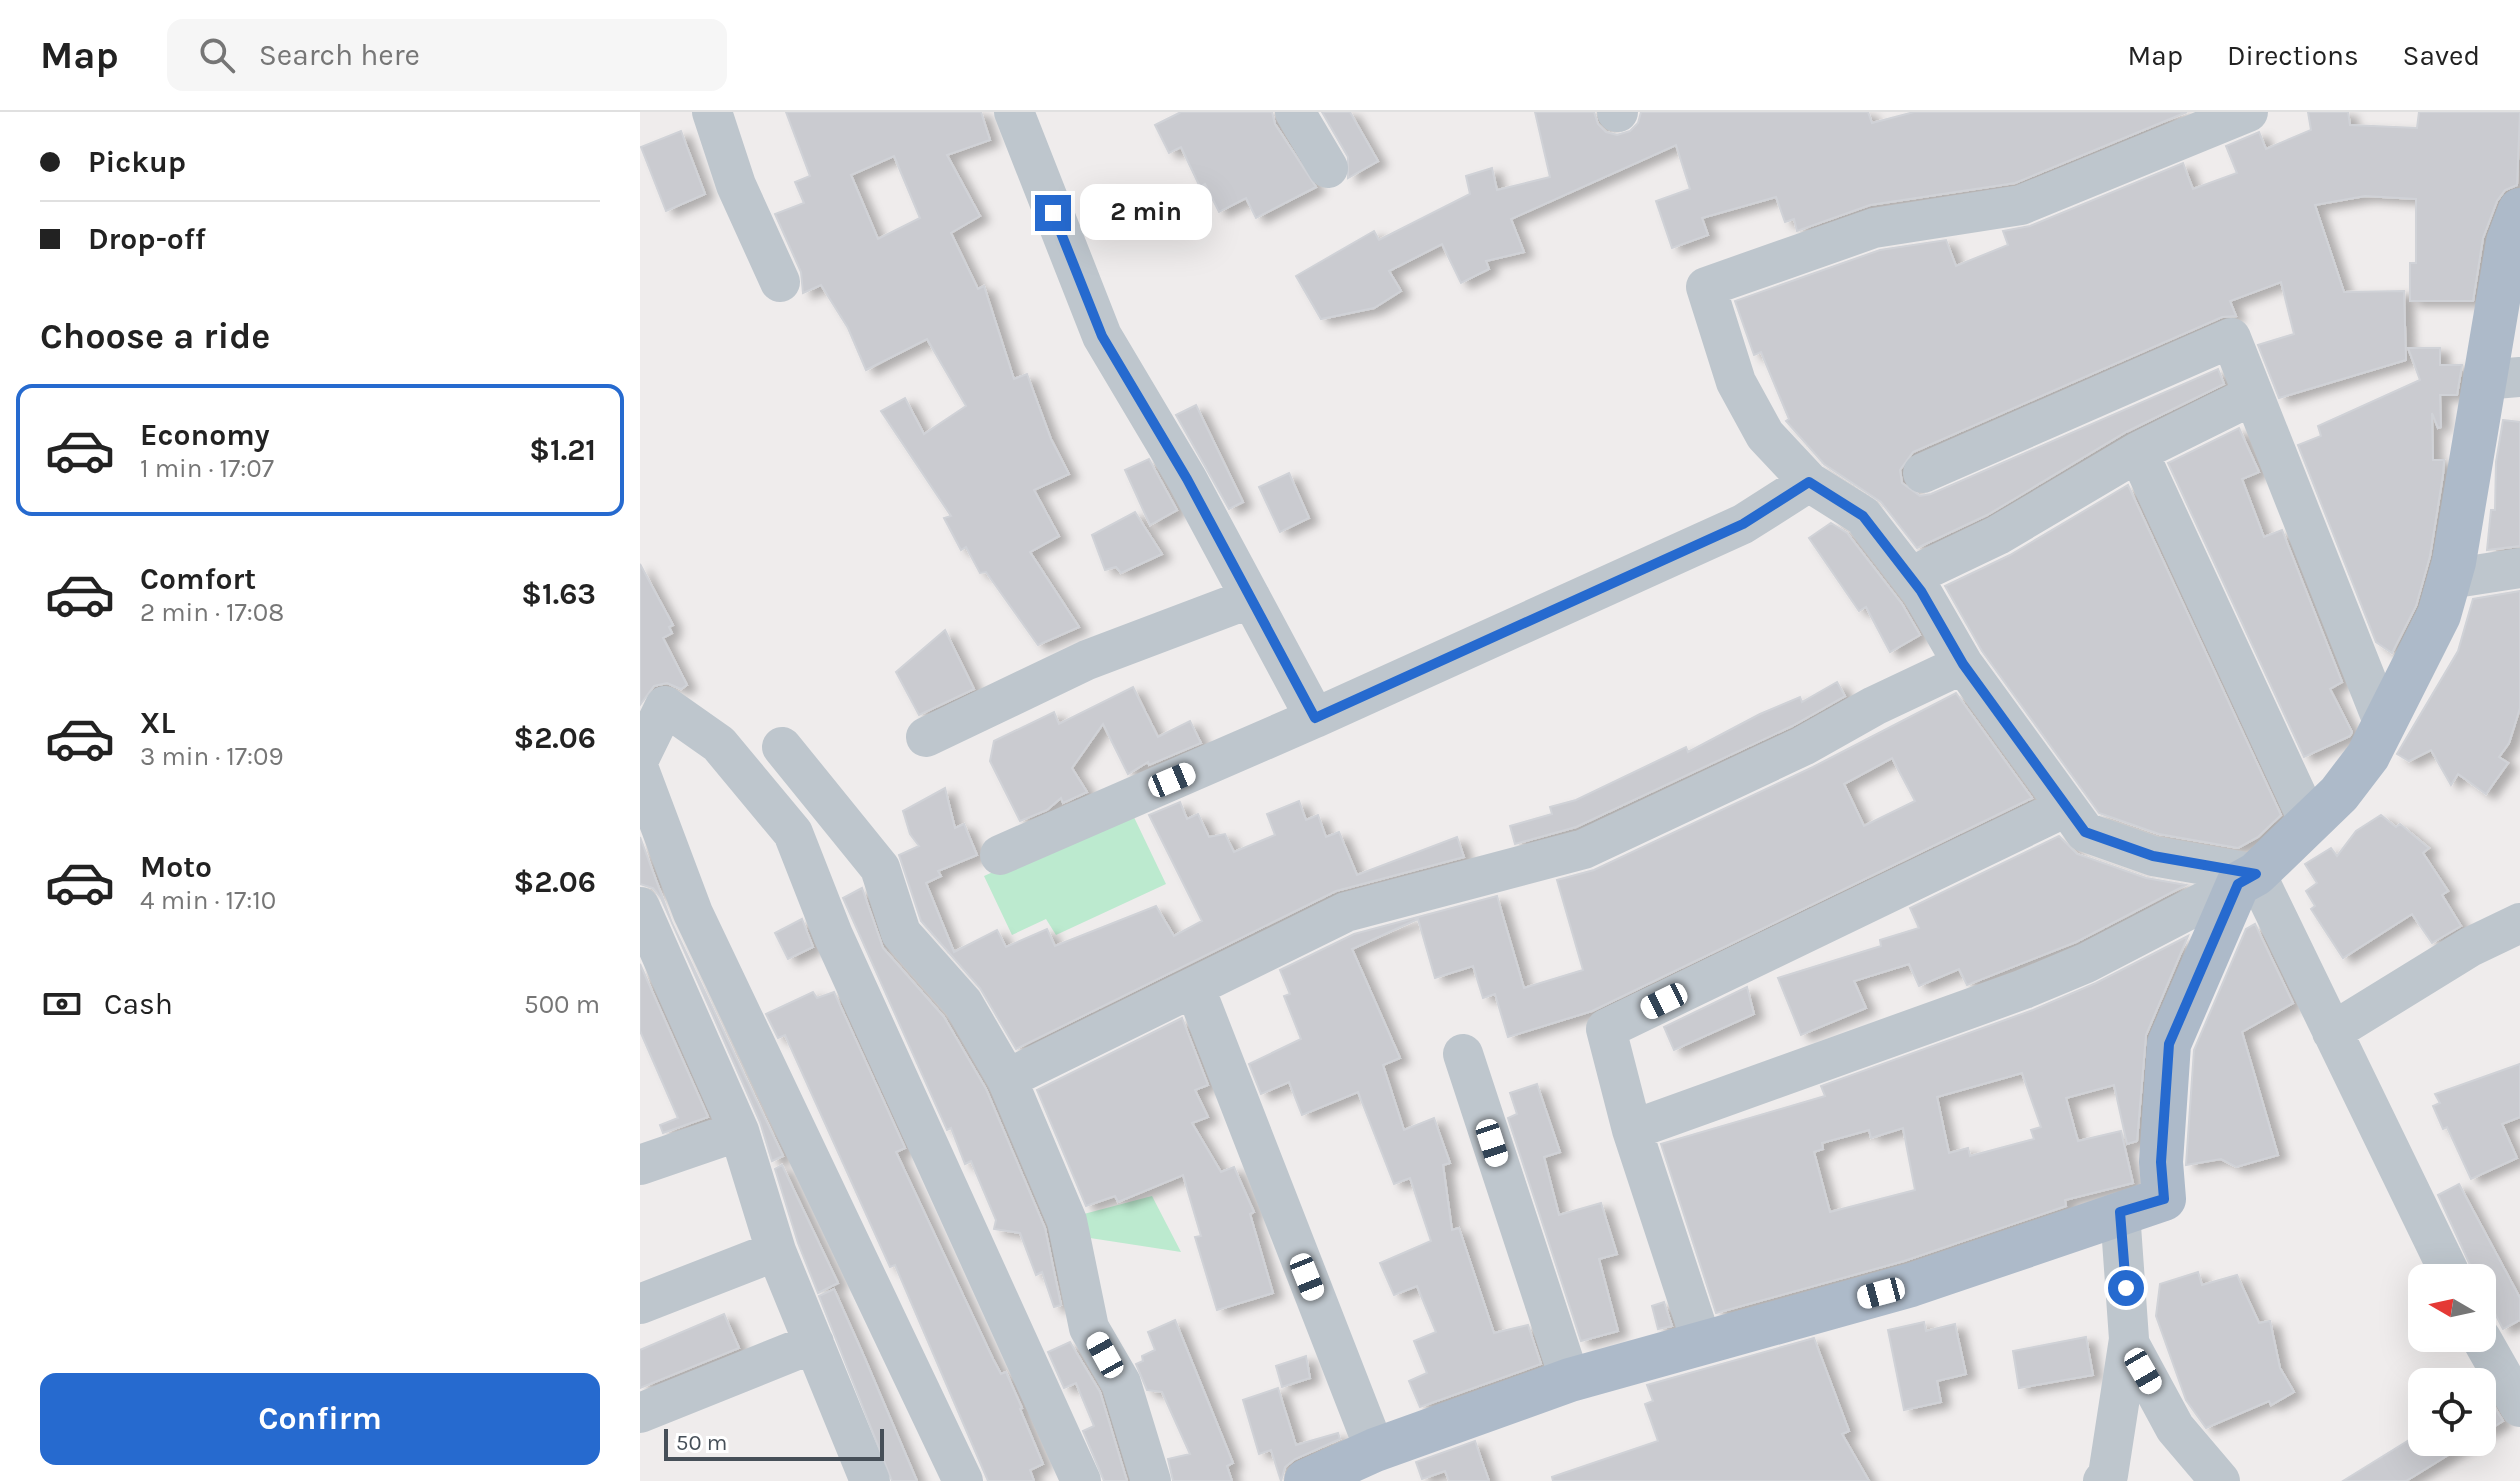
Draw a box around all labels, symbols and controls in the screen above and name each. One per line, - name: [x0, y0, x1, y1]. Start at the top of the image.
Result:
- search box: [167, 19, 727, 91]
- text: Map: [40, 33, 119, 78]
- icon: search: [195, 33, 239, 77]
- text: Search here: [259, 37, 420, 73]
- text: Map: [2128, 39, 2183, 72]
- text: Directions: [2227, 39, 2359, 72]
- text: Saved: [2403, 39, 2480, 72]
- text: Pickup: [88, 144, 186, 180]
- callout: 2 min: [1081, 185, 1213, 241]
- route end: [1035, 195, 1071, 231]
- text: 2 min: [1110, 196, 1182, 227]
- text: Drop-off: [88, 221, 206, 257]
- text: Choose a ride: [40, 315, 270, 357]
- icon: car: [44, 414, 116, 486]
- text: Economy: [140, 417, 270, 453]
- text: $1.21: [529, 432, 596, 468]
- text: 1 min · 17:07: [140, 453, 274, 484]
- icon: car: [44, 558, 116, 630]
- text: Comfort: [140, 561, 256, 597]
- text: $1.63: [521, 576, 596, 612]
- text: 2 min · 17:08: [140, 597, 284, 628]
- icon: car: [44, 702, 116, 774]
- text: XL: [140, 705, 175, 741]
- text: $2.06: [514, 720, 596, 756]
- text: 3 min · 17:09: [140, 741, 284, 772]
- car: [1145, 760, 1199, 800]
- icon: car: [44, 846, 116, 918]
- text: Moto: [140, 849, 212, 885]
- text: $2.06: [514, 864, 596, 900]
- text: 4 min · 17:10: [140, 885, 276, 916]
- car: [1637, 980, 1691, 1022]
- icon: cash: [40, 982, 84, 1026]
- text: Cash: [104, 986, 173, 1022]
- text: 500 m: [524, 989, 600, 1020]
- car: [1473, 1116, 1511, 1170]
- car: [1287, 1250, 1327, 1304]
- north arrow: [2408, 1264, 2496, 1352]
- map controls: [2408, 1264, 2496, 1456]
- route start: [2108, 1270, 2144, 1306]
- car: [1855, 1275, 1907, 1311]
- car: [1083, 1328, 1127, 1382]
- car: [2121, 1344, 2165, 1398]
- button: locate: [2408, 1368, 2496, 1456]
- button: Confirm: [40, 1373, 600, 1465]
- scale bar: [664, 1425, 884, 1461]
- text: 50 m: [676, 1430, 727, 1456]

